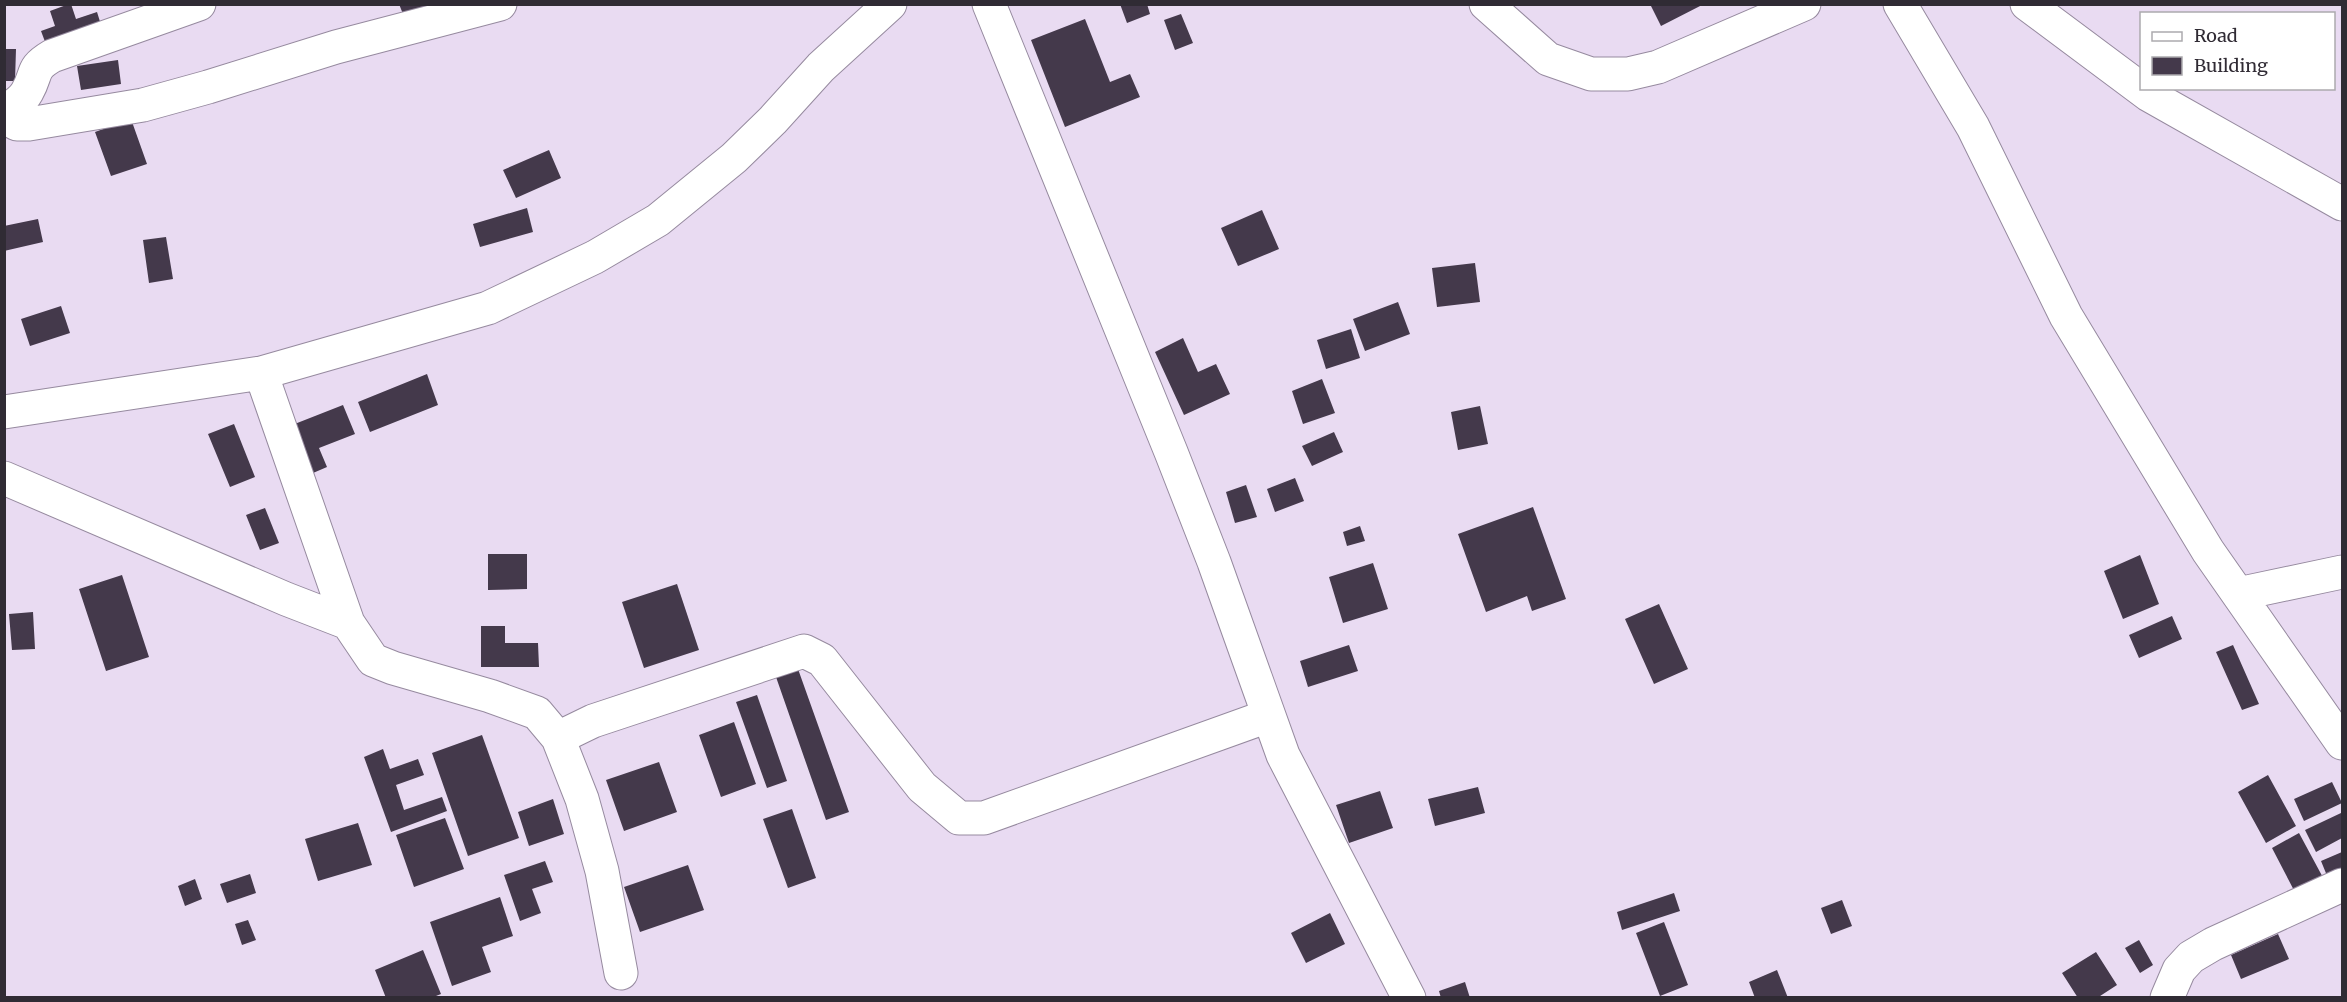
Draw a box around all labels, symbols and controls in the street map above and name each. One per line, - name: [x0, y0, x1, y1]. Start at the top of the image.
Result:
- legend: [2140, 12, 2335, 90]
- text: Road: [2194, 24, 2238, 47]
- text: Building: [2194, 54, 2268, 77]

